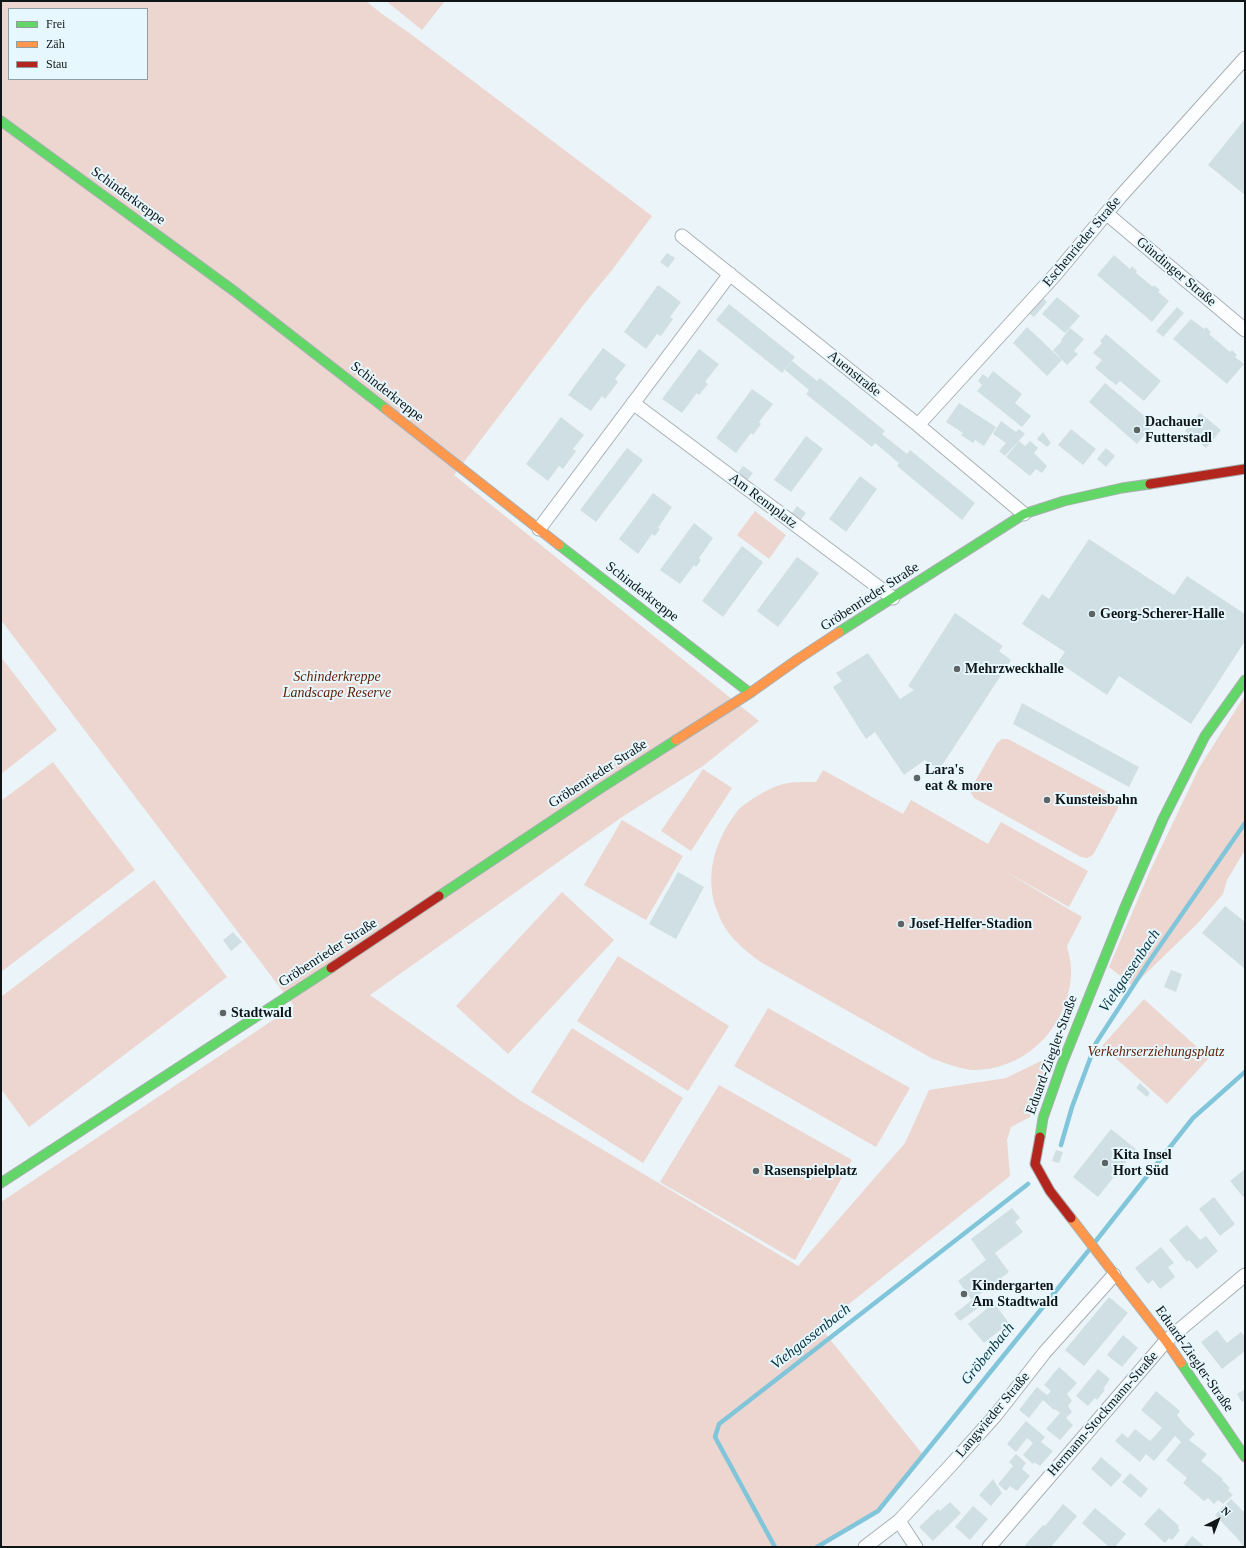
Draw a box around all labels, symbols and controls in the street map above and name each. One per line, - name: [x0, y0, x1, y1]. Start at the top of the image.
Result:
- legend: [8, 8, 148, 80]
- text: Frei: [46, 17, 65, 31]
- text: Zäh: [46, 37, 65, 51]
- text: Stau: [46, 57, 67, 71]
- street label: Schinderkreppe: [88, 163, 168, 229]
- street label: Eschenrieder Straße: [1039, 194, 1125, 290]
- street label: Gündinger Straße: [1133, 234, 1219, 310]
- street label: Auenstraße: [824, 347, 884, 401]
- street label: Schinderkreppe: [347, 358, 427, 426]
- place label: Dachauer Futterstadl: [1145, 414, 1212, 446]
- marker: Dachauer Futterstadl: [1132, 425, 1142, 435]
- street label: Am Rennplatz: [725, 470, 801, 532]
- street label: Schinderkreppe: [602, 558, 682, 626]
- street label: Gröbenrieder Straße: [818, 559, 922, 635]
- place label: Georg-Scherer-Halle: [1100, 606, 1224, 622]
- marker: Georg-Scherer-Halle: [1087, 609, 1097, 619]
- place label: Mehrzweckhalle: [965, 661, 1064, 677]
- marker: Mehrzweckhalle: [952, 664, 962, 674]
- park label: Schinderkreppe Landscape Reserve: [283, 669, 391, 702]
- street label: Gröbenrieder Straße: [546, 736, 650, 812]
- place label: Lara's eat & more: [925, 762, 992, 794]
- marker: Lara's eat & more: [912, 773, 922, 783]
- place label: Kunsteisbahn: [1055, 792, 1137, 808]
- marker: Kunsteisbahn: [1042, 795, 1052, 805]
- street label: Gröbenrieder Straße: [276, 915, 380, 991]
- place label: Josef-Helfer-Stadion: [909, 916, 1032, 932]
- marker: Josef-Helfer-Stadion: [896, 919, 906, 929]
- water label: Viehgassenbach: [1096, 926, 1164, 1016]
- street label: Eduard-Ziegler-Straße: [1023, 993, 1081, 1117]
- place label: Stadtwald: [231, 1005, 292, 1021]
- marker: Stadtwald: [218, 1008, 228, 1018]
- park label: Verkehrserziehungsplatz: [1088, 1044, 1224, 1060]
- place label: Kita Insel Hort Süd: [1113, 1147, 1172, 1180]
- marker: Kita Insel Hort Süd: [1100, 1158, 1110, 1168]
- place label: Rasenspielplatz: [764, 1163, 857, 1179]
- marker: Rasenspielplatz: [751, 1166, 761, 1176]
- place label: Kindergarten Am Stadtwald: [972, 1278, 1058, 1310]
- marker: Kindergarten Am Stadtwald: [959, 1289, 969, 1299]
- water label: Viehgassenbach: [767, 1300, 855, 1374]
- street label: Eduard-Ziegler-Straße: [1151, 1303, 1237, 1415]
- water label: Gröbenbach: [957, 1319, 1019, 1389]
- street label: Hermann-Stockmann-Straße: [1044, 1348, 1162, 1480]
- street label: Langwieder Straße: [952, 1369, 1034, 1461]
- north arrow: [1198, 1500, 1238, 1540]
- text: N: [1219, 1504, 1233, 1518]

